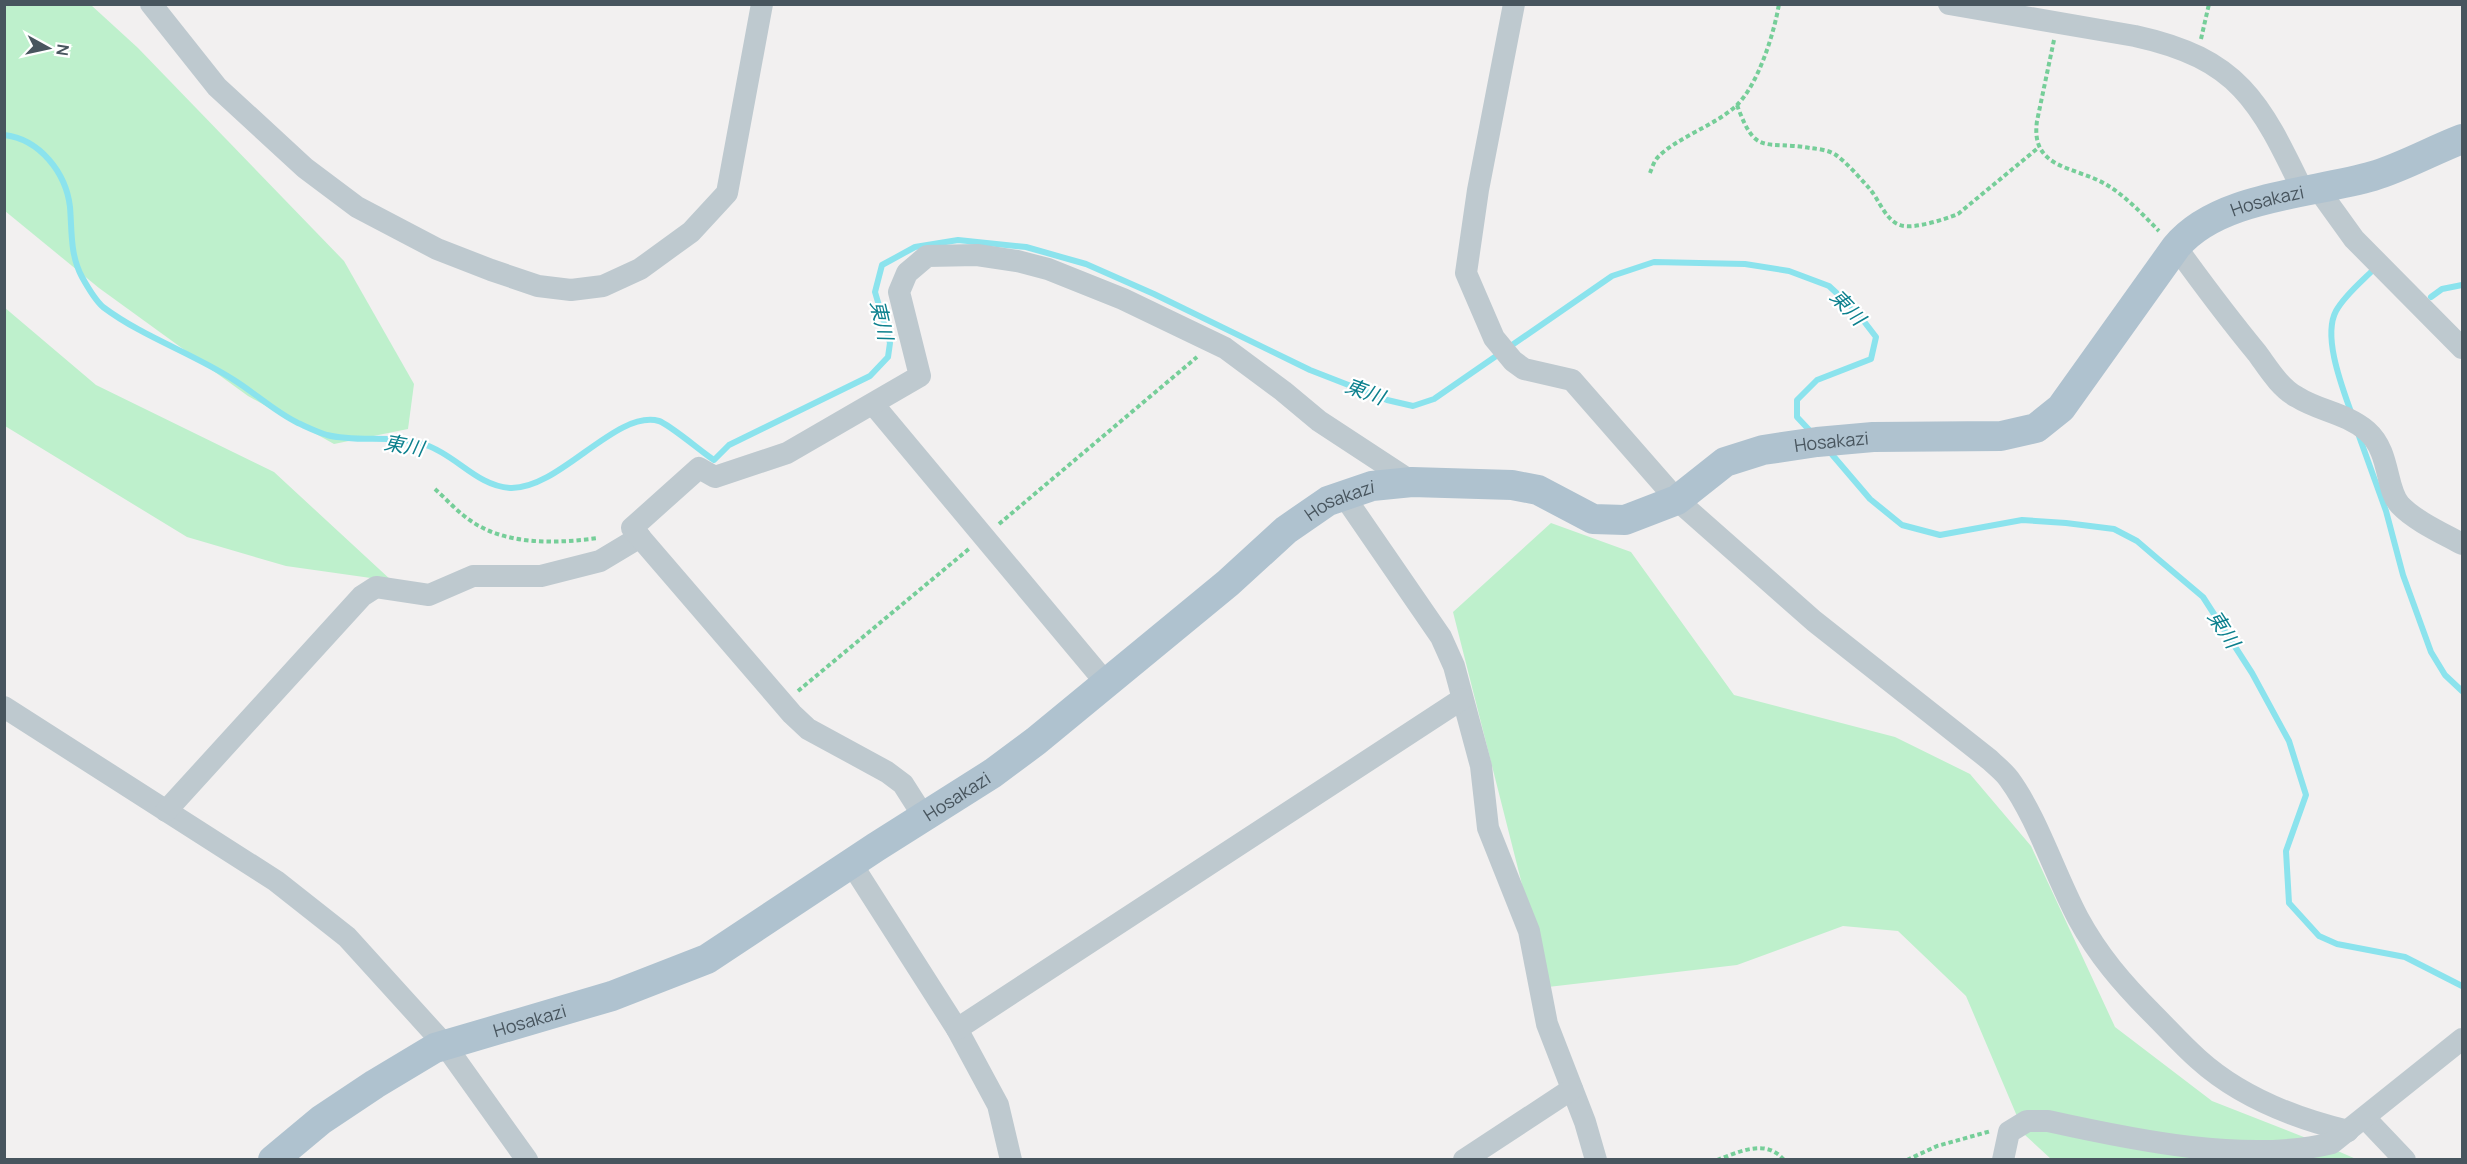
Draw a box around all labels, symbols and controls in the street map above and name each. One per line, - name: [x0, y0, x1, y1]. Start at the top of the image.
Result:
- north arrow: [18, 18, 78, 78]
- text: N: [51, 43, 75, 57]
- street label: Hosakazi: [2227, 179, 2306, 222]
- water label: 東川: [1824, 283, 1873, 332]
- water label: 東川: [864, 297, 900, 344]
- water label: 東川: [1342, 371, 1390, 411]
- street label: Hosakazi: [1792, 425, 1870, 457]
- water label: 東川: [382, 428, 428, 462]
- street label: Hosakazi: [1300, 474, 1375, 526]
- water label: 東川: [2202, 605, 2247, 655]
- street label: Hosakazi: [919, 766, 995, 826]
- street label: Hosakazi: [490, 998, 569, 1042]

